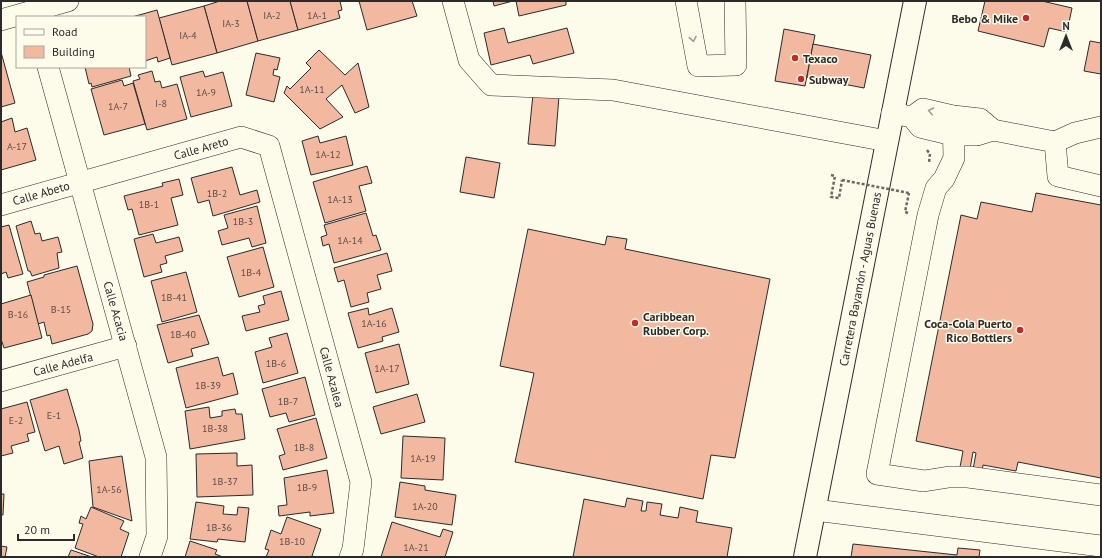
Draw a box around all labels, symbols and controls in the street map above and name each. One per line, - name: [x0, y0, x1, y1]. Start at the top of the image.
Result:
- house number: IA-2: [263, 9, 281, 22]
- house number: 1A-1: [307, 9, 327, 22]
- place label: Bebo & Mike: [951, 11, 1018, 26]
- marker: Bebo & Mike: [1021, 13, 1031, 23]
- legend: [16, 16, 146, 68]
- north arrow: [1046, 16, 1086, 56]
- house number: IA-3: [222, 17, 240, 30]
- text: N: [1062, 19, 1070, 33]
- text: Road: [52, 24, 77, 39]
- house number: IA-4: [179, 29, 197, 42]
- one-way arrow: [688, 36, 697, 42]
- text: Building: [52, 44, 95, 59]
- place label: Texaco: [803, 51, 838, 66]
- marker: Texaco: [790, 53, 800, 63]
- place label: Subway: [809, 72, 849, 87]
- marker: Subway: [796, 74, 806, 84]
- house number: 1A-11: [299, 83, 325, 96]
- house number: 1A-9: [196, 86, 216, 99]
- house number: I-8: [155, 97, 167, 110]
- house number: 1A-7: [108, 100, 128, 113]
- one-way arrow: [928, 108, 934, 116]
- street label: Calle Areto: [172, 133, 230, 163]
- house number: A-17: [7, 140, 27, 153]
- house number: 1A-12: [315, 148, 341, 161]
- street label: Calle Abeto: [11, 178, 71, 208]
- house number: 1B-2: [207, 187, 227, 200]
- street label: Carretera Bayamón - Aguas Buenas: [836, 191, 884, 367]
- house number: 1A-13: [327, 193, 353, 206]
- house number: 1B-1: [139, 198, 159, 211]
- house number: 1B-3: [233, 215, 253, 228]
- house number: 1A-14: [337, 234, 363, 247]
- house number: 1B-4: [241, 266, 262, 279]
- street label: Calle Acacia: [100, 279, 132, 343]
- house number: 1B-41: [161, 291, 187, 304]
- house number: B-15: [51, 303, 71, 316]
- house number: B-16: [8, 308, 28, 321]
- place label: Caribbean Rubber Corp.: [643, 309, 709, 338]
- place label: Coca-Cola Puerto Rico Bottlers: [924, 316, 1013, 345]
- house number: 1A-16: [361, 317, 387, 330]
- marker: Caribbean Rubber Corp.: [630, 318, 640, 328]
- marker: Coca-Cola Puerto Rico Bottlers: [1015, 325, 1025, 335]
- house number: 1B-40: [170, 328, 196, 341]
- street label: Calle Azalea: [317, 345, 347, 409]
- street label: Calle Adelfa: [31, 349, 95, 379]
- house number: 1B-6: [266, 357, 286, 370]
- house number: 1A-17: [374, 362, 400, 375]
- house number: 1B-39: [195, 379, 221, 392]
- house number: 1B-7: [278, 395, 298, 408]
- house number: E-1: [47, 409, 61, 422]
- house number: E-2: [9, 414, 23, 427]
- house number: 1B-38: [202, 422, 228, 435]
- house number: 1B-8: [294, 441, 314, 454]
- house number: 1A-19: [410, 452, 436, 465]
- house number: 1B-37: [212, 475, 238, 488]
- house number: 1B-9: [297, 481, 317, 494]
- house number: 1A-56: [96, 483, 122, 496]
- house number: 1A-20: [412, 500, 438, 513]
- scale bar: [18, 516, 74, 542]
- house number: 1B-36: [206, 521, 232, 534]
- text: 20 m: [24, 522, 50, 537]
- house number: 1B-10: [279, 535, 305, 548]
- house number: 1A-21: [403, 541, 429, 554]

